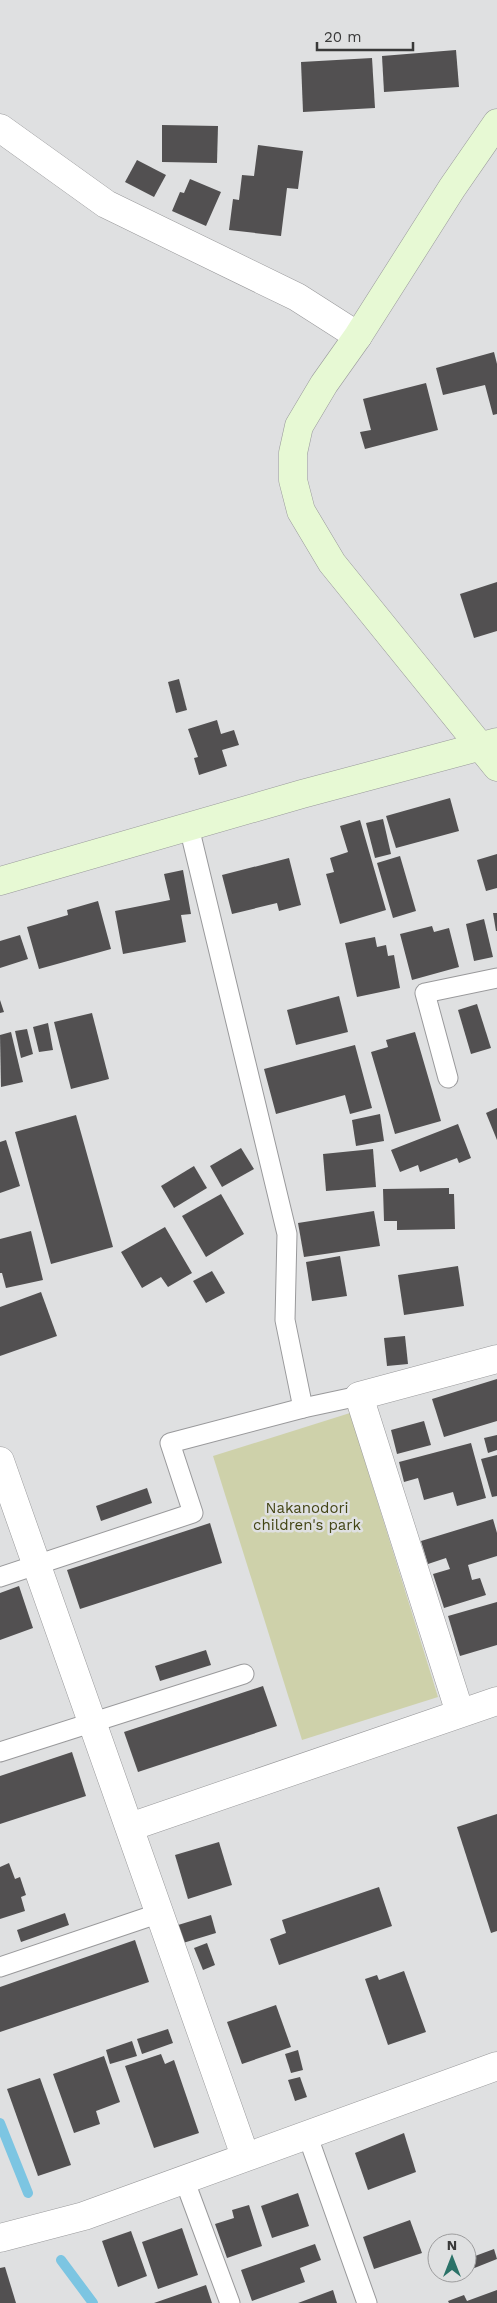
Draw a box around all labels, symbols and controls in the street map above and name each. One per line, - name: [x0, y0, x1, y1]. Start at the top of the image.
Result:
- scale bar: [317, 20, 413, 52]
- text: 20 m: [324, 28, 362, 46]
- park label: Nakanodori children's park: [253, 1499, 361, 1534]
- north arrow: [427, 2233, 477, 2283]
- text: N: [447, 2237, 457, 2253]

